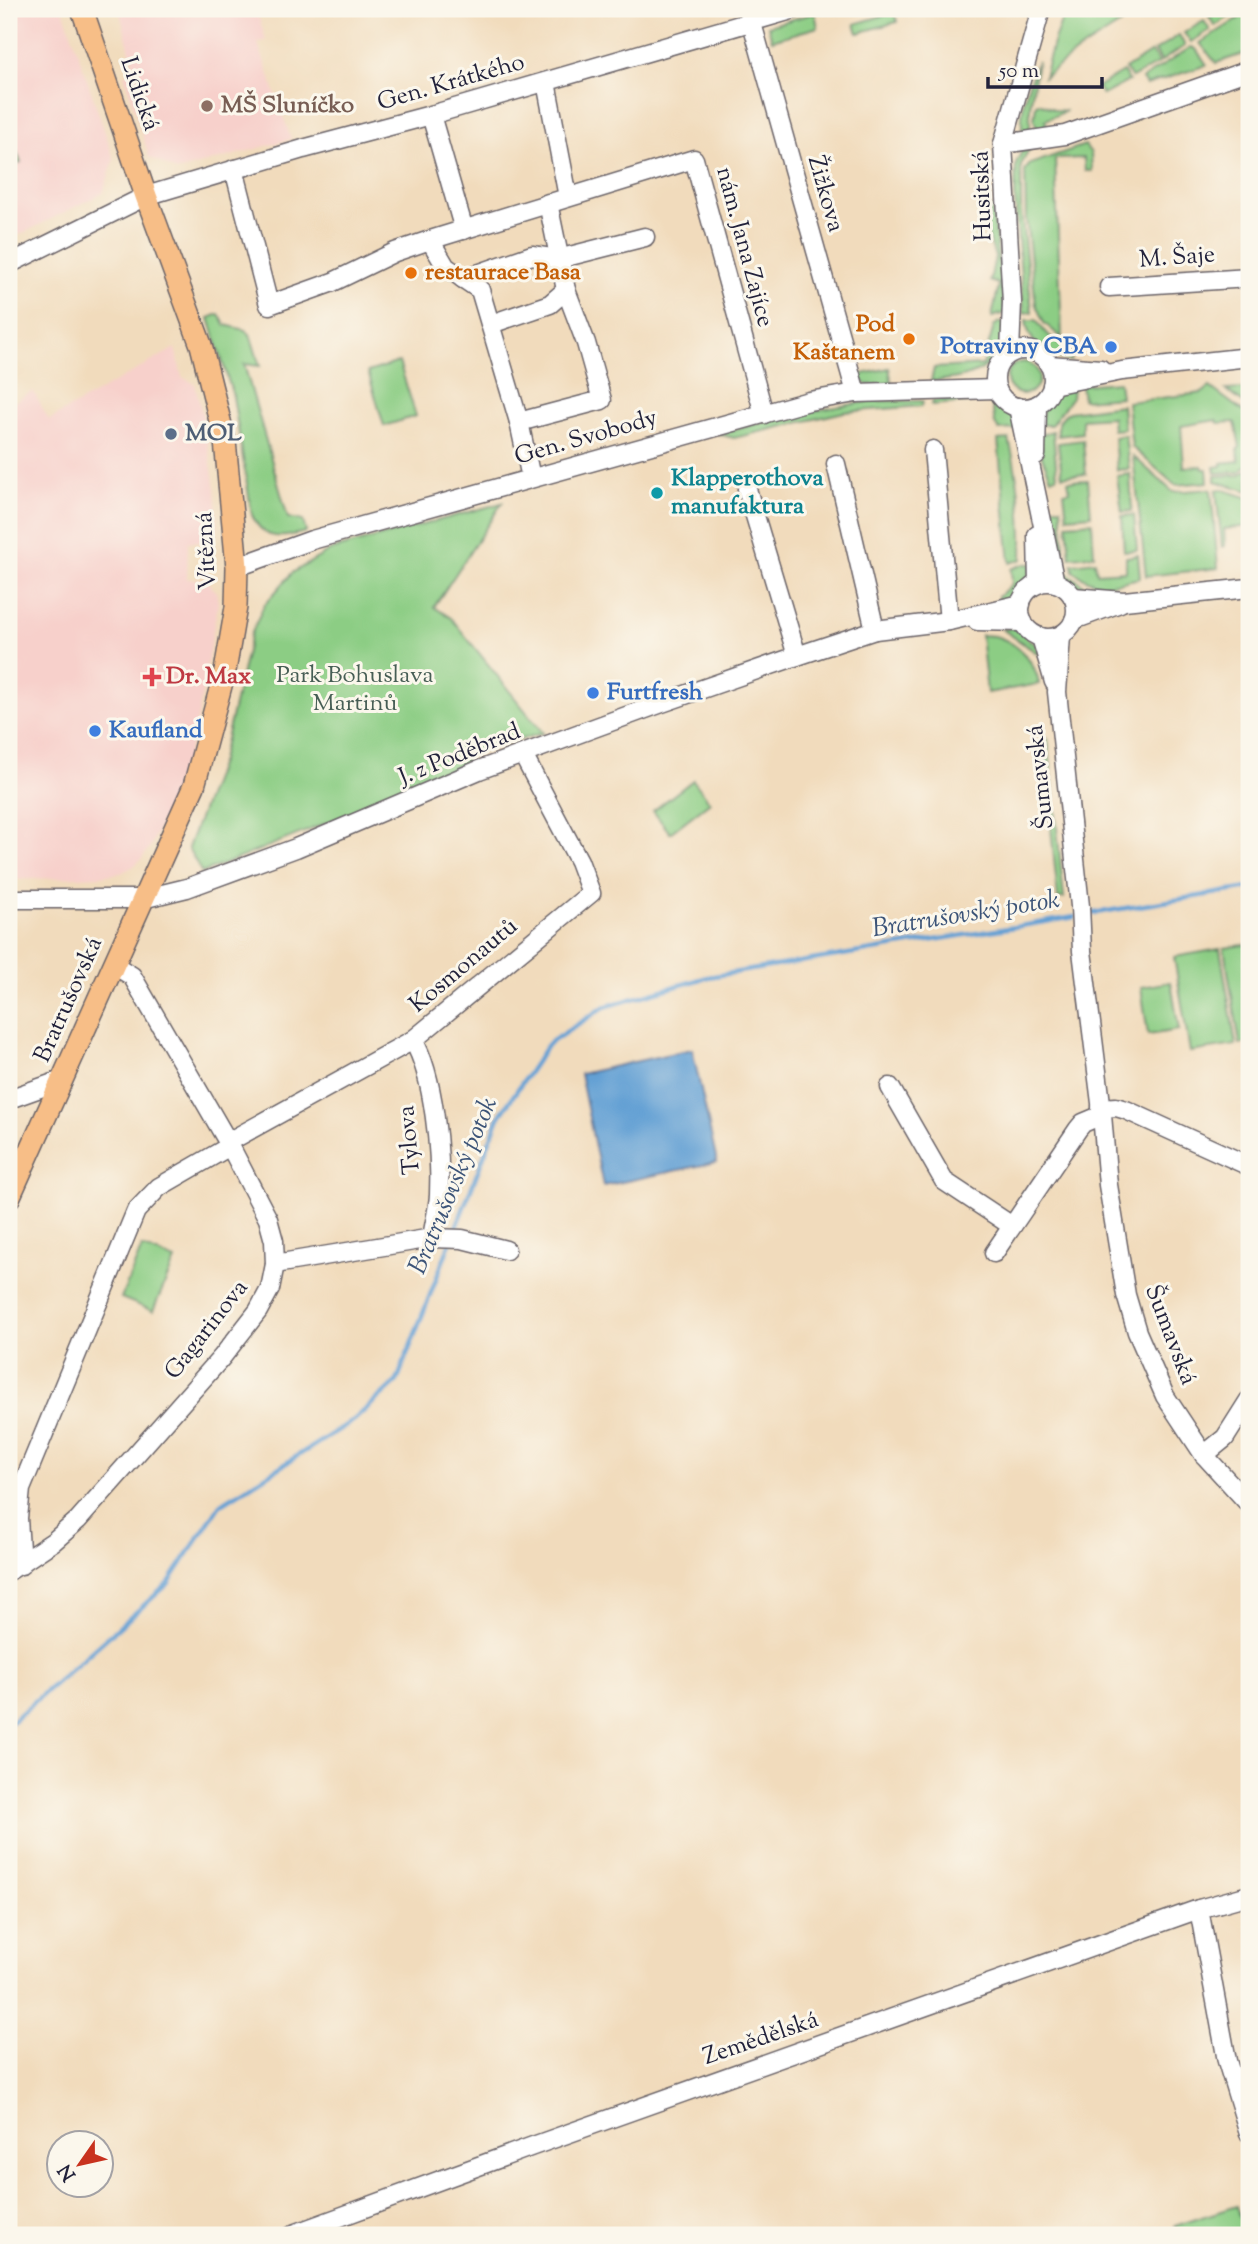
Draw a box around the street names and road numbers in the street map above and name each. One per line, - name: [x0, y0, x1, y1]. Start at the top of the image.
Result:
- street label: Gen. Krátkého: [373, 46, 529, 120]
- street label: Lidická: [111, 52, 167, 136]
- street label: Husitská: [964, 150, 1002, 242]
- street label: Žižkova: [798, 152, 852, 236]
- street label: nám. Jana Zajíce: [706, 163, 782, 331]
- street label: M. Šaje: [1138, 238, 1216, 278]
- street label: Gen. Svobody: [511, 401, 661, 475]
- street label: Vítězná: [188, 511, 226, 591]
- street label: J. z Poděbrad: [392, 715, 526, 796]
- street label: Šumavská: [1019, 723, 1063, 831]
- street label: Kosmonautů: [402, 910, 526, 1022]
- street label: Bratrušovská: [26, 932, 112, 1068]
- street label: Tylova: [390, 1104, 430, 1176]
- street label: Gagarinova: [157, 1273, 257, 1387]
- street label: Šumavská: [1135, 1280, 1205, 1390]
- street label: Zemědělská: [699, 2003, 823, 2075]

